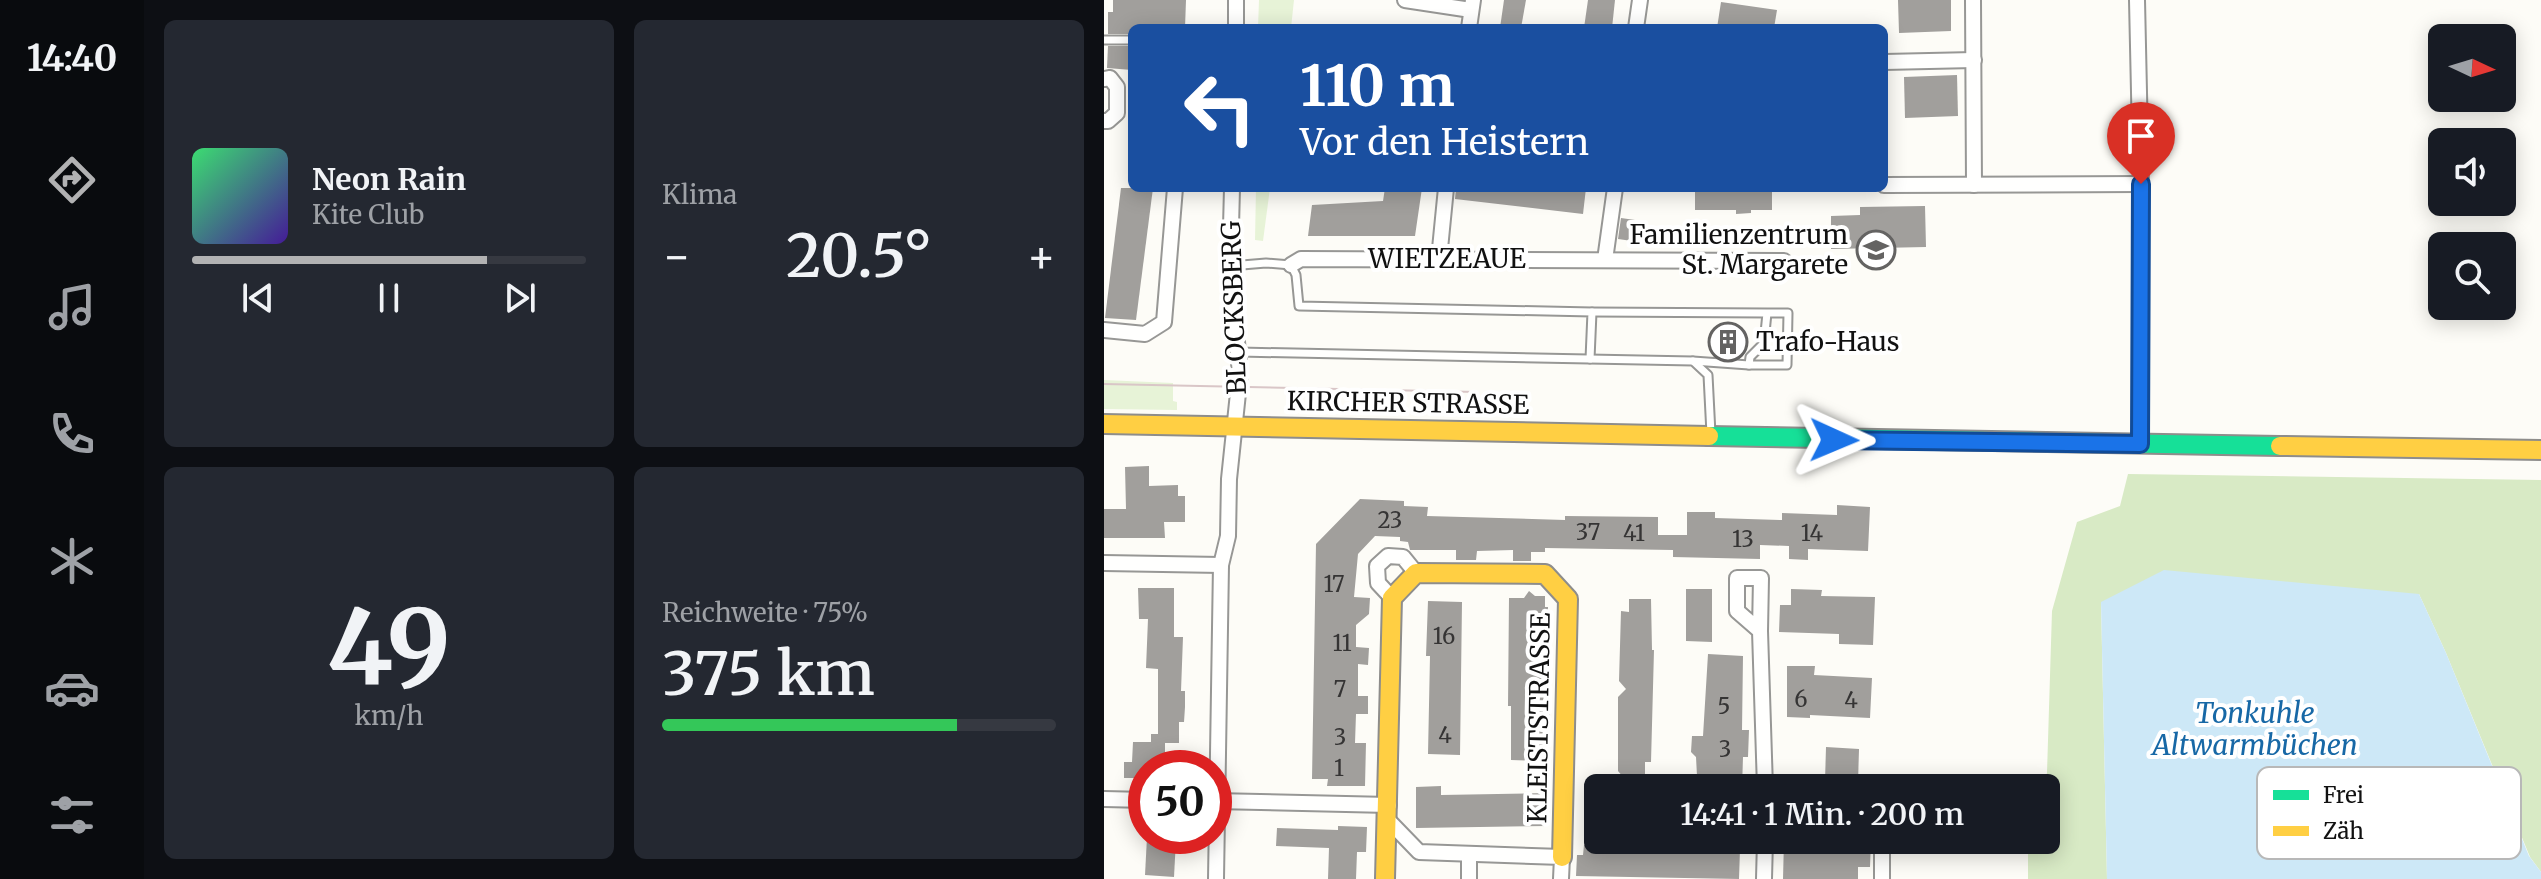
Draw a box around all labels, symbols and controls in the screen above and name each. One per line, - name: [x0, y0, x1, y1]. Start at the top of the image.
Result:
- north arrow: [2428, 24, 2516, 112]
- map controls: [2428, 24, 2516, 320]
- text: 14:40: [27, 36, 117, 81]
- text: 110 m: [1300, 51, 1455, 121]
- icon: left: [1168, 56, 1272, 160]
- pin: [2107, 102, 2175, 184]
- icon: arrive: [2119, 114, 2163, 158]
- text: Vor den Heistern: [1300, 120, 1589, 165]
- button: sound: [2428, 128, 2516, 216]
- icon: directions: [44, 152, 100, 208]
- text: Neon Rain: [312, 160, 466, 198]
- text: Klima: [662, 178, 737, 211]
- text: Kite Club: [312, 198, 424, 231]
- text: 20.5°: [786, 218, 932, 293]
- place label: Familienzentrum St. Margarete: [1630, 218, 1848, 281]
- street label: BLOCKSBERG: [1214, 220, 1253, 396]
- text: −: [662, 229, 691, 284]
- text: +: [1027, 229, 1056, 284]
- school or university icon: Familienzentrum St. Margarete: [1855, 229, 1897, 271]
- button: search: [2428, 232, 2516, 320]
- street label: WIETZEAUE: [1367, 242, 1526, 275]
- icon: previous: [236, 276, 280, 320]
- icon: pause: [367, 276, 411, 320]
- icon: next: [498, 276, 542, 320]
- icon: music: [44, 279, 100, 335]
- building icon: Trafo-Haus: [1707, 321, 1749, 363]
- place label: Trafo-Haus: [1756, 325, 1900, 358]
- street label: KIRCHER STRASSE: [1287, 384, 1530, 421]
- position arrow: [1792, 398, 1876, 482]
- icon: phone: [44, 406, 100, 462]
- house number: 23: [1378, 506, 1402, 534]
- house number: 37: [1576, 518, 1600, 546]
- house number: 41: [1623, 519, 1645, 547]
- house number: 14: [1801, 519, 1824, 547]
- house number: 13: [1732, 525, 1754, 553]
- icon: climate: [44, 533, 100, 589]
- house number: 17: [1323, 570, 1345, 598]
- text: 49: [327, 582, 451, 712]
- text: Reichweite · 75%: [662, 596, 868, 629]
- street label: KLEISTSTRASSE: [1520, 612, 1557, 824]
- house number: 16: [1433, 622, 1455, 650]
- house number: 11: [1332, 629, 1352, 657]
- text: 375 km: [662, 636, 875, 711]
- icon: car: [44, 660, 100, 716]
- house number: 7: [1334, 675, 1346, 703]
- house number: 6: [1794, 685, 1808, 713]
- house number: 4: [1844, 686, 1858, 714]
- house number: 5: [1718, 692, 1730, 720]
- water label: Tonkuhle Altwarmbüchen: [2150, 695, 2358, 763]
- text: km/h: [355, 699, 423, 732]
- house number: 4: [1438, 721, 1452, 749]
- house number: 3: [1334, 723, 1346, 751]
- house number: 3: [1719, 735, 1731, 763]
- speed limit sign: 50: [1128, 750, 1232, 854]
- house number: 1: [1334, 754, 1344, 782]
- legend: [2257, 767, 2521, 859]
- text: Frei: [2323, 781, 2364, 809]
- icon: filters: [44, 787, 100, 843]
- text: 14:41 · 1 Min. · 200 m: [1680, 795, 1964, 833]
- text: Zäh: [2323, 817, 2364, 845]

